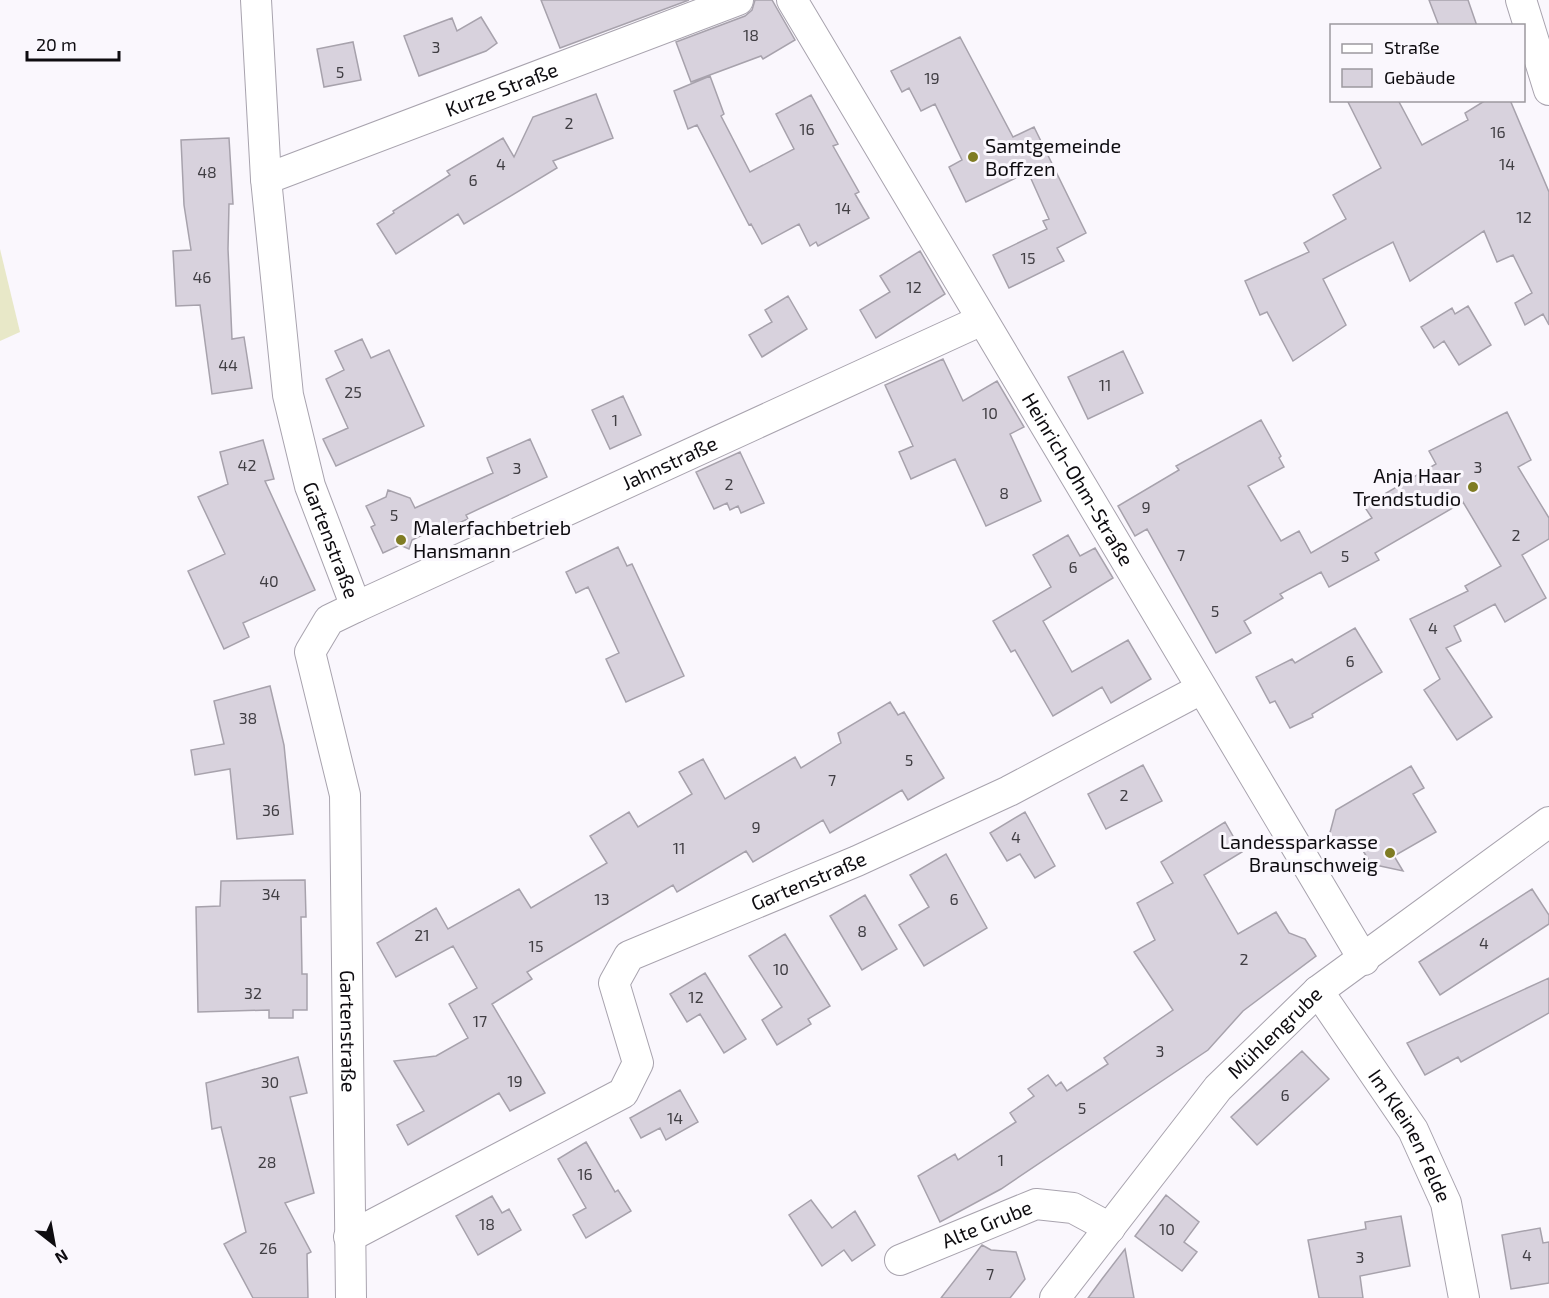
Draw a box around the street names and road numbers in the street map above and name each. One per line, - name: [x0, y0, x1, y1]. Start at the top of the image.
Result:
- street label: Kurze Straße: [442, 56, 561, 121]
- street label: Heinrich-Ohm-Straße: [1018, 388, 1139, 570]
- street label: Jahnstraße: [618, 430, 721, 494]
- street label: Gartenstraße: [299, 478, 365, 601]
- street label: Gartenstraße: [747, 845, 870, 915]
- street label: Gartenstraße: [336, 970, 362, 1093]
- street label: Mühlengrube: [1222, 981, 1326, 1083]
- street label: Im Kleinen Felde: [1364, 1064, 1457, 1206]
- street label: Alte Grube: [938, 1194, 1035, 1253]

